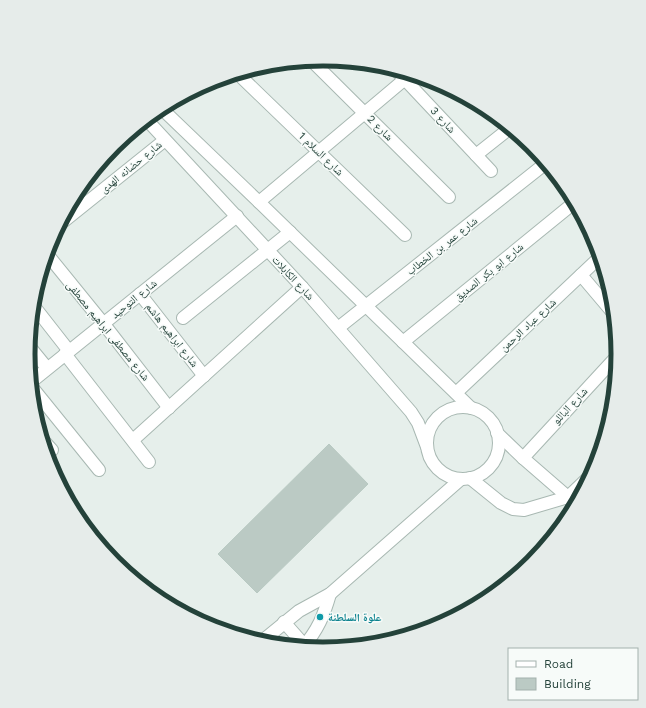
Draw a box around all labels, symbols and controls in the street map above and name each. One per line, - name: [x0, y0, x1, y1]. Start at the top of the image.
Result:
- street label: شارع 3: [428, 104, 458, 136]
- street label: شارع 2: [364, 112, 396, 144]
- street label: شارع السلام 1: [296, 130, 346, 178]
- street label: شارع حضانه الهدى: [97, 138, 165, 196]
- street label: شارع عمر بن الخطاب: [404, 214, 480, 278]
- street label: شارع ابو بكر الصديق: [452, 240, 526, 304]
- street label: شارع الكابلات: [269, 253, 317, 303]
- street label: شارع التوحيد: [109, 277, 159, 321]
- street label: شارع مصطفى ابراهيم مصطفى: [63, 278, 152, 384]
- street label: شارع عباد الرحمن: [497, 296, 559, 354]
- street label: شارع ابراهيم هاشم: [142, 300, 201, 370]
- street label: شارع الباللو: [550, 385, 590, 427]
- place label: علوة السلطنة: [328, 611, 382, 624]
- marker: علوة السلطنة: [315, 612, 325, 622]
- legend: [508, 648, 638, 700]
- text: Road: [544, 657, 573, 671]
- text: Building: [544, 677, 591, 691]

